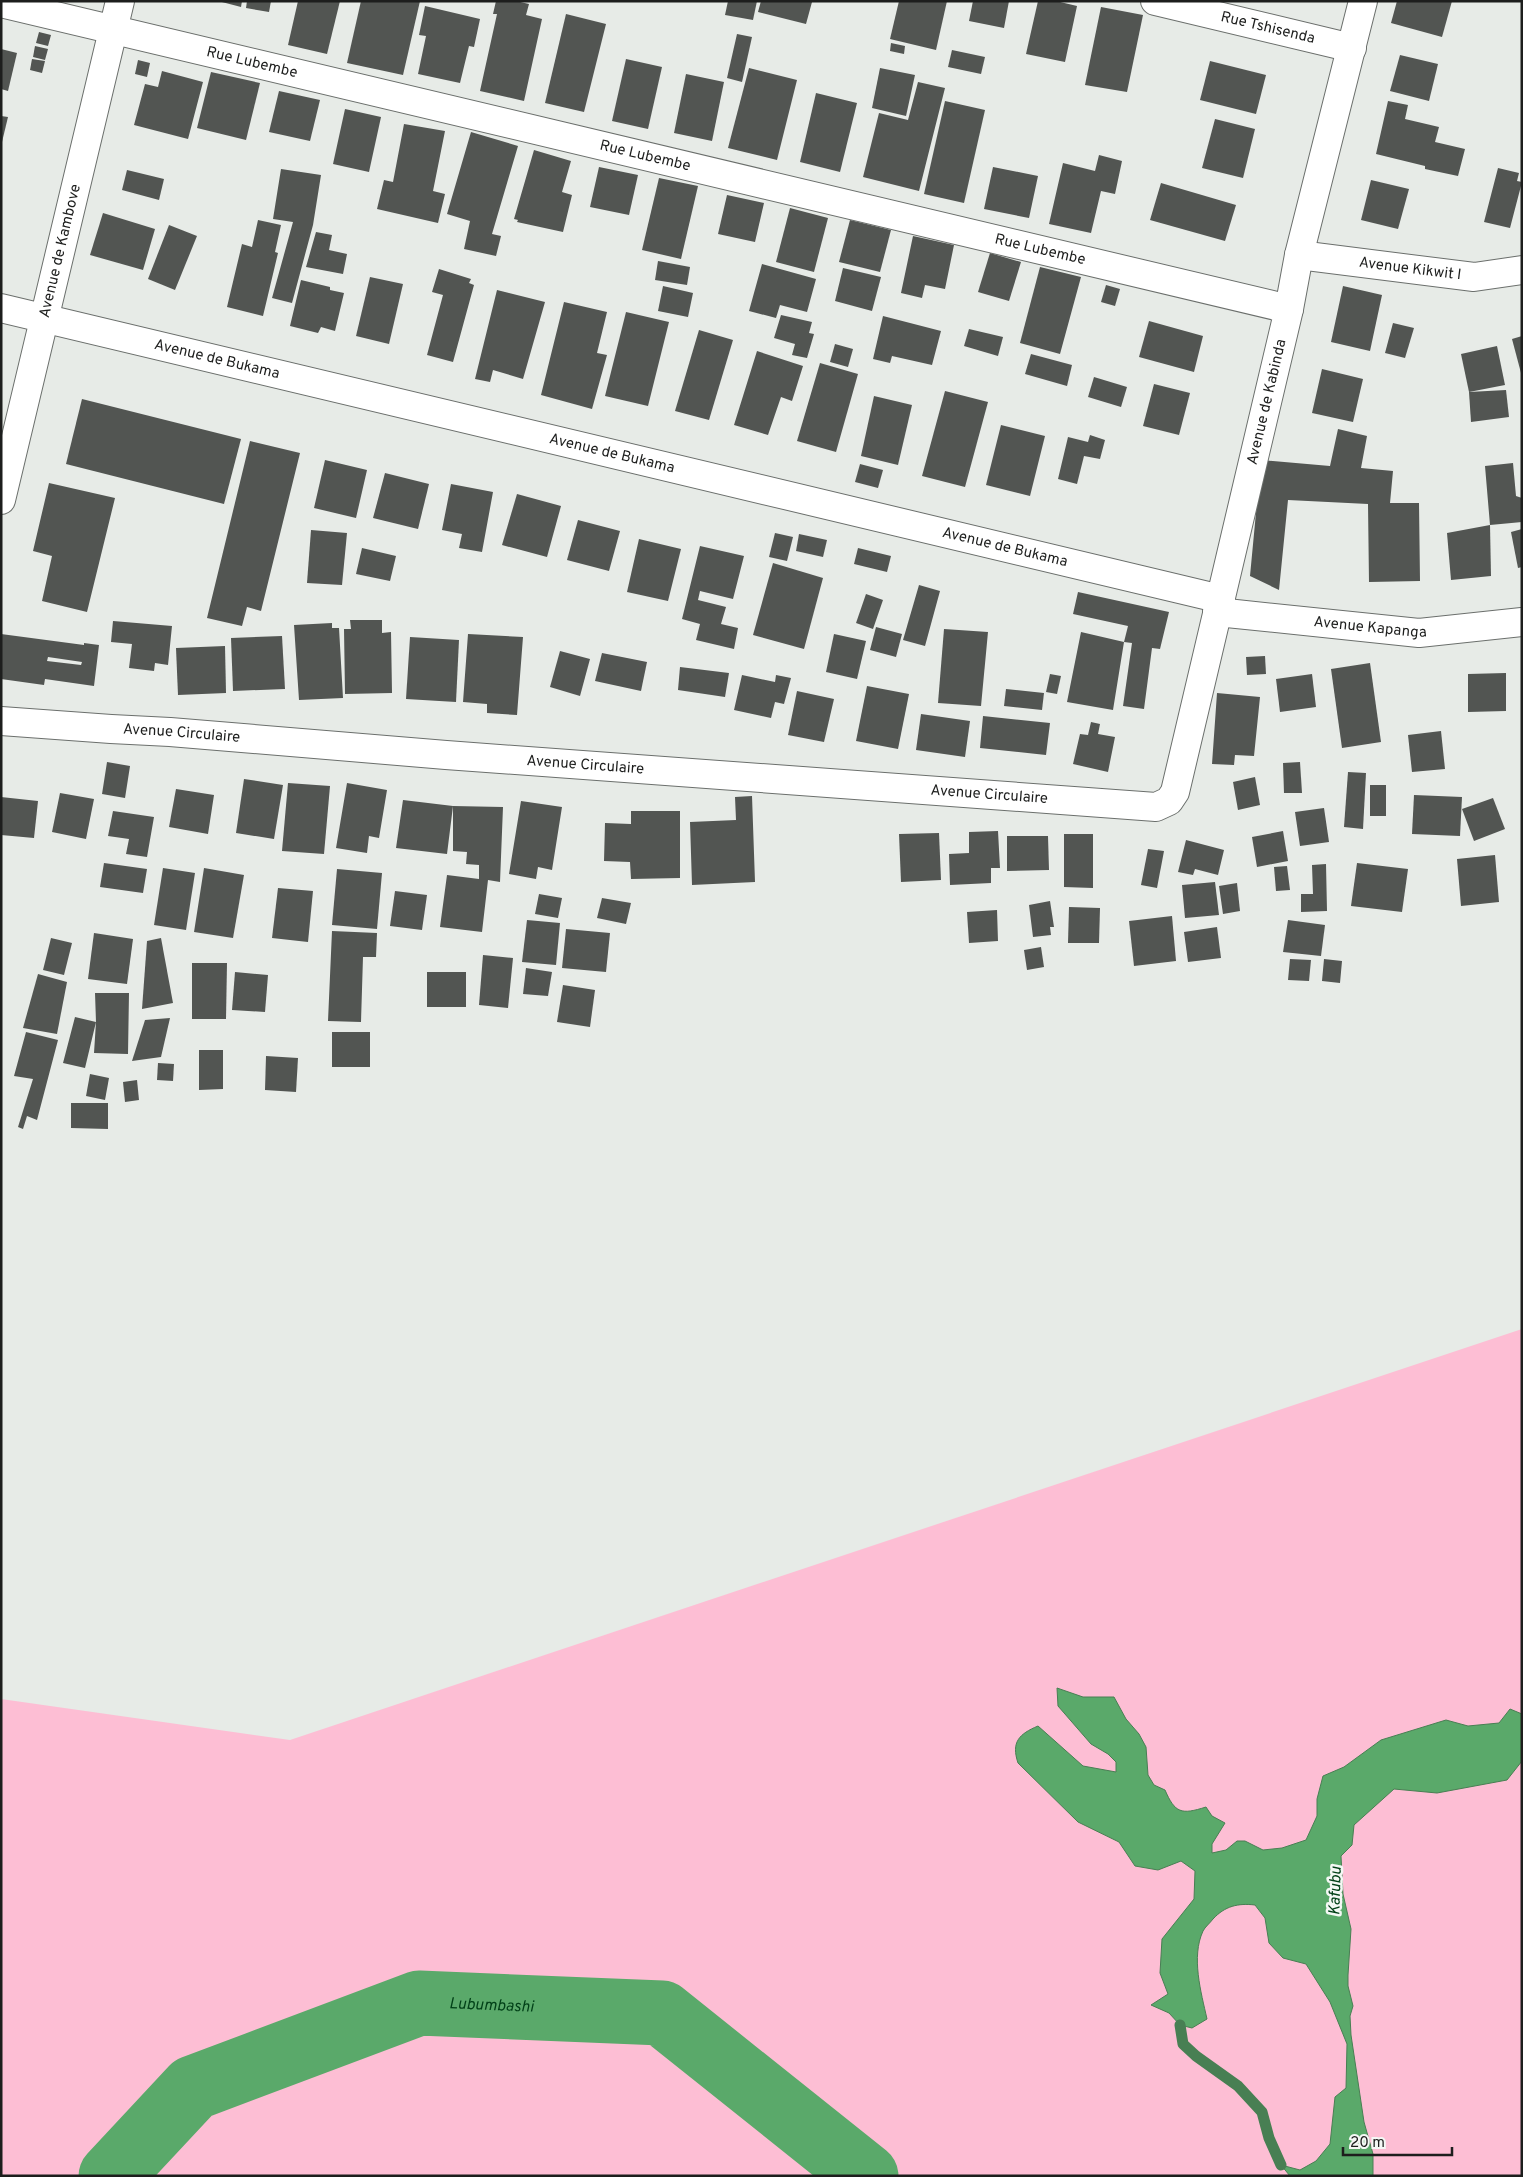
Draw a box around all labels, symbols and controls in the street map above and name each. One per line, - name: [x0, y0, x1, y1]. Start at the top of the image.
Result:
- street label: Rue Tshisenda: [1219, 8, 1317, 48]
- street label: Rue Lubembe: [205, 43, 299, 83]
- street label: Rue Lubembe: [598, 136, 692, 176]
- street label: Avenue de Kambove: [35, 182, 86, 320]
- street label: Rue Lubembe: [993, 230, 1087, 270]
- street label: Avenue Kikwit I: [1358, 253, 1463, 285]
- street label: Avenue de Bukama: [152, 335, 282, 384]
- street label: Avenue de Kabinda: [1243, 337, 1291, 467]
- street label: Avenue de Bukama: [547, 430, 677, 478]
- street label: Avenue de Bukama: [940, 523, 1070, 572]
- street label: Avenue Kapanga: [1313, 613, 1428, 642]
- street label: Avenue Circulaire: [122, 720, 241, 747]
- street label: Avenue Circulaire: [526, 751, 645, 779]
- street label: Avenue Circulaire: [930, 781, 1049, 809]
- water label: Kafubu: [1325, 1866, 1347, 1916]
- water label: Lubumbashi: [448, 1994, 535, 2018]
- scale bar: [1343, 2124, 1452, 2156]
- text: 20 m: [1350, 2134, 1385, 2153]

